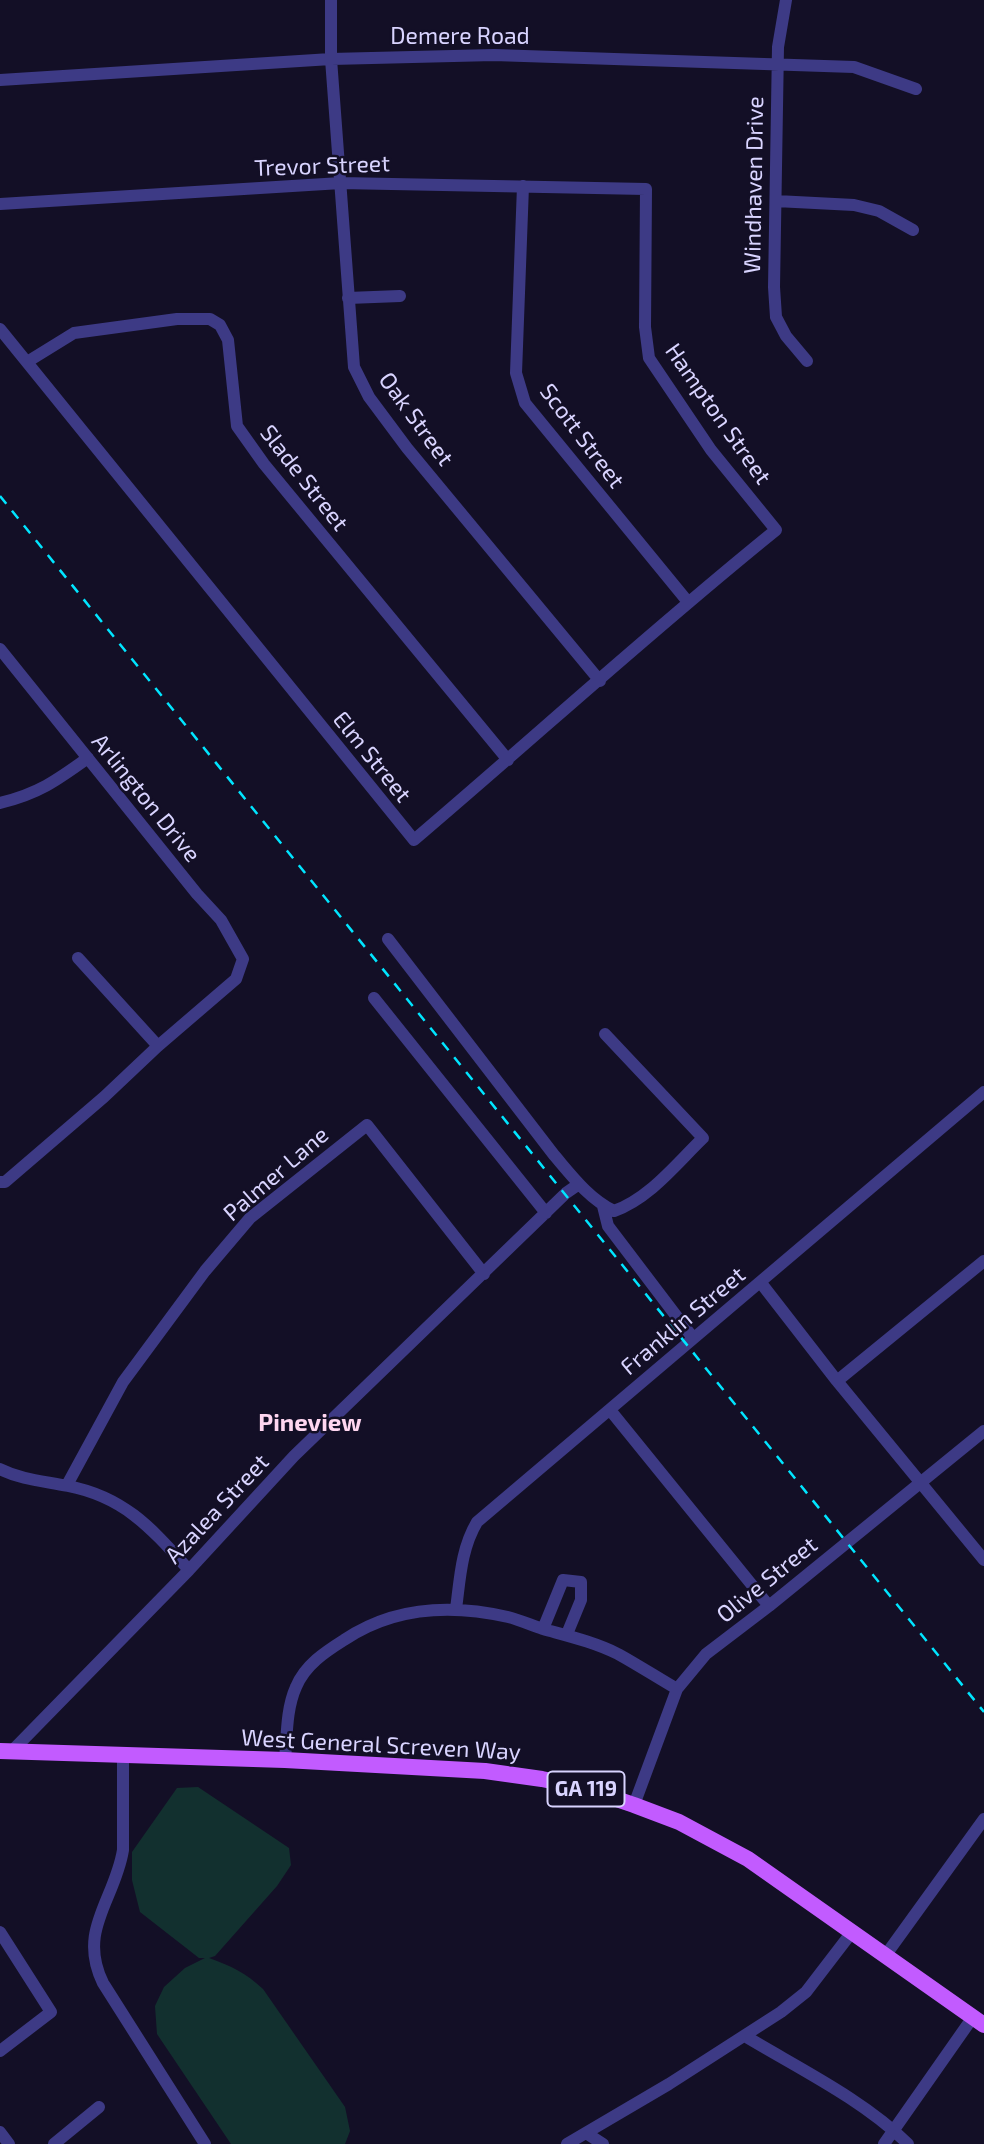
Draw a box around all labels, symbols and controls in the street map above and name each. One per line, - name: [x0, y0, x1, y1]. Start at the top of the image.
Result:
- street label: Demere Road: [390, 22, 530, 50]
- street label: Windhaven Drive: [739, 96, 769, 274]
- street label: Trevor Street: [254, 150, 390, 182]
- street label: Hampton Street: [659, 338, 777, 490]
- street label: Oak Street: [373, 367, 459, 471]
- street label: Scott Street: [534, 378, 630, 494]
- street label: Slade Street: [254, 419, 354, 537]
- street label: Elm Street: [327, 706, 417, 808]
- street label: Arlington Drive: [86, 728, 206, 868]
- street label: Palmer Lane: [218, 1121, 334, 1227]
- street label: Franklin Street: [615, 1261, 751, 1381]
- district label: Pineview: [258, 1409, 362, 1437]
- street label: Azalea Street: [159, 1449, 275, 1569]
- street label: Olive Street: [711, 1531, 823, 1629]
- street label: West General Screven Way: [240, 1724, 522, 1766]
- road number: GA 119: [548, 1772, 624, 1806]

